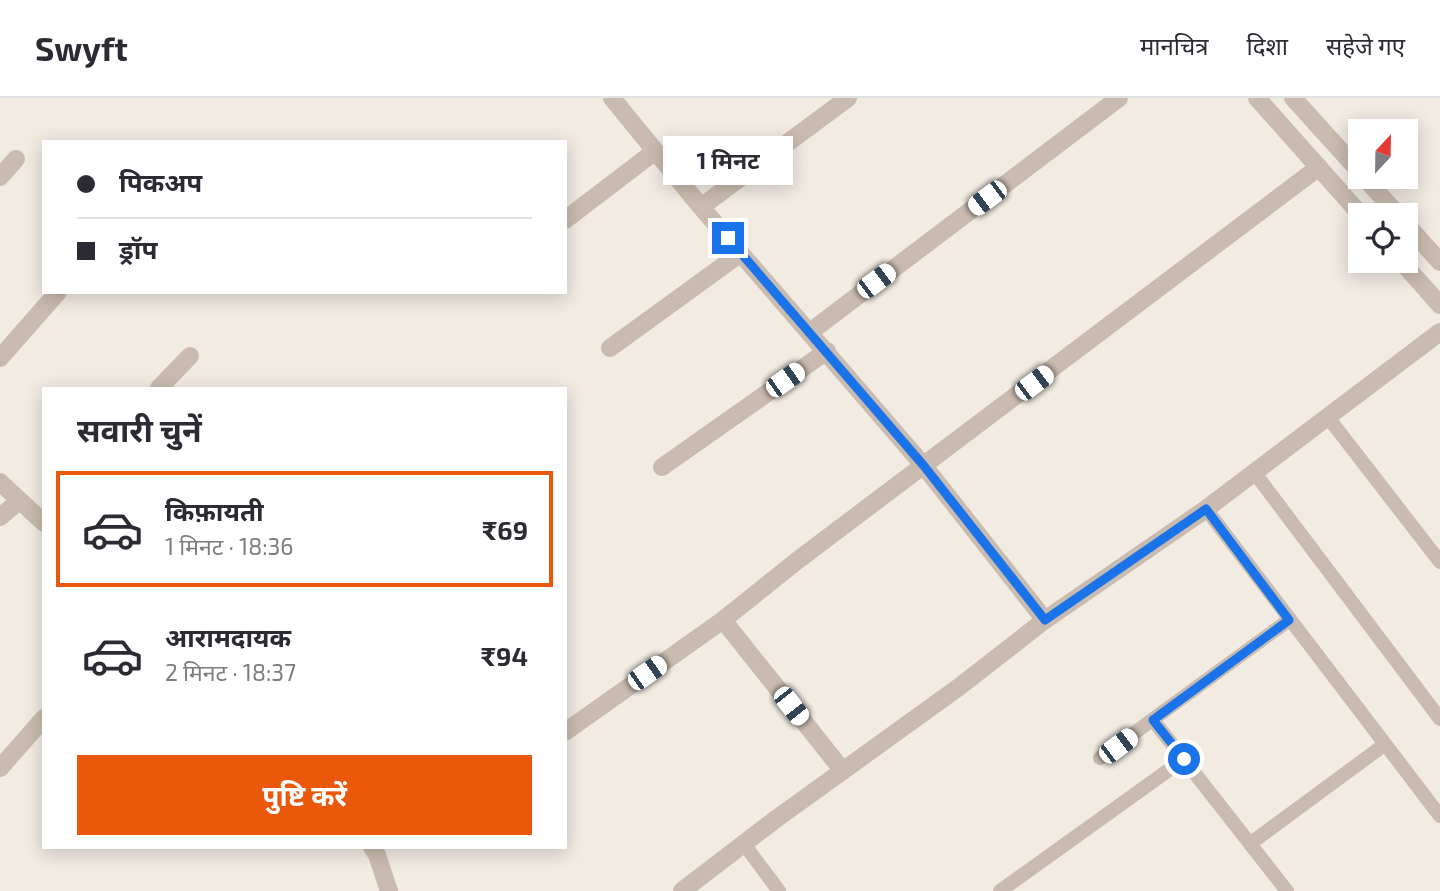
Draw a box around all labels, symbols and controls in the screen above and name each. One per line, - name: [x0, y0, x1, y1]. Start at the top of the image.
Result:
- text: Swyft: [35, 28, 128, 68]
- text: मानचित्र: [1140, 31, 1209, 60]
- text: दिशा: [1247, 31, 1288, 60]
- text: सहेजे गए: [1326, 31, 1405, 60]
- north arrow: [1348, 119, 1418, 189]
- map controls: [1348, 119, 1418, 273]
- callout: 1 मिनट: [663, 136, 793, 186]
- text: 1 मिनट: [696, 146, 760, 174]
- text: पिकअप: [119, 166, 202, 197]
- car: [964, 177, 1011, 219]
- button: locate: [1348, 203, 1418, 273]
- route end: [712, 222, 744, 254]
- text: ड्रॉप: [119, 233, 157, 264]
- car: [853, 260, 900, 302]
- car: [762, 359, 809, 401]
- car: [1011, 362, 1058, 404]
- text: सवारी चुनें: [77, 410, 202, 448]
- text: किफ़ायती: [165, 495, 264, 526]
- icon: car: [81, 498, 144, 561]
- text: ₹69: [482, 514, 528, 545]
- text: 1 मिनट · 18:36: [165, 532, 294, 560]
- text: आरामदायक: [165, 621, 291, 652]
- icon: car: [81, 624, 144, 687]
- text: ₹94: [481, 640, 528, 671]
- car: [624, 652, 671, 694]
- text: 2 मिनट · 18:37: [165, 658, 296, 686]
- car: [770, 683, 813, 729]
- car: [1095, 725, 1142, 767]
- route start: [1168, 743, 1200, 775]
- button: पुष्टि करें: [77, 755, 532, 835]

